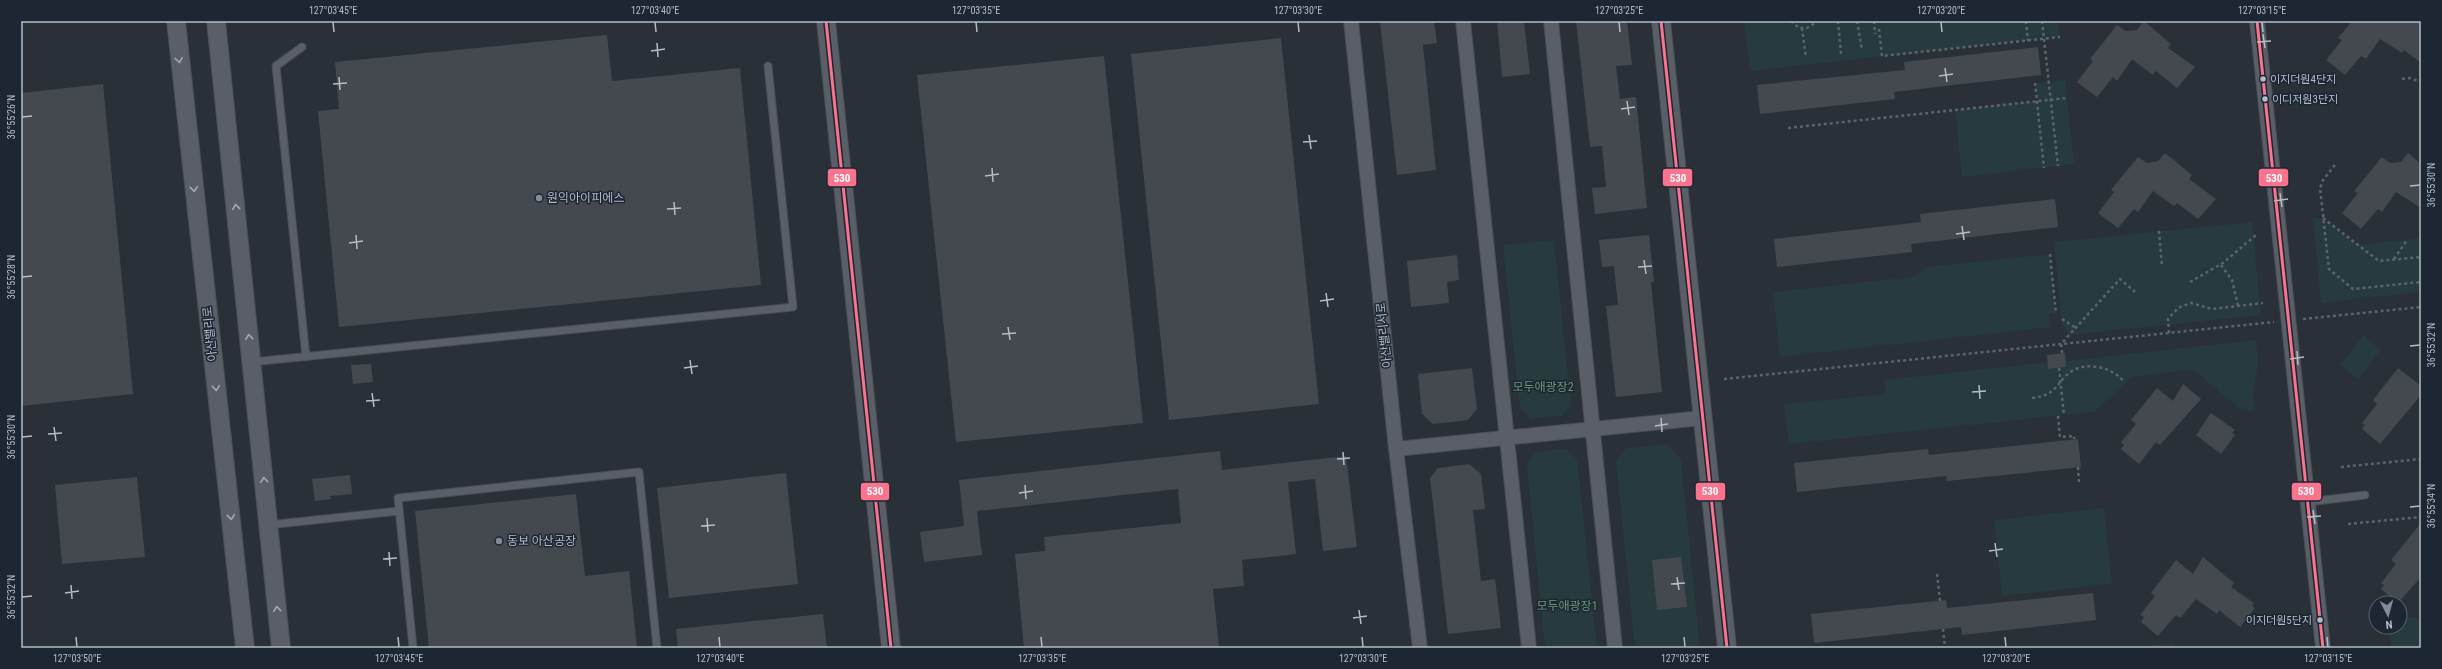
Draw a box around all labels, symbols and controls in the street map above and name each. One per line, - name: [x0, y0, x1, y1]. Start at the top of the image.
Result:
- text: 127°03'45"E: [309, 5, 357, 16]
- text: 127°03'40"E: [631, 5, 679, 16]
- text: 127°03'35"E: [952, 5, 1000, 16]
- text: 127°03'30"E: [1274, 5, 1322, 16]
- text: 127°03'25"E: [1595, 5, 1643, 16]
- text: 127°03'20"E: [1917, 5, 1965, 16]
- text: 127°03'15"E: [2238, 5, 2286, 16]
- one-way arrow: [174, 57, 183, 63]
- place label: 이지더원4단지: [2270, 73, 2336, 86]
- marker: 이지더원4단지: [2258, 74, 2268, 84]
- place label: 이디저원3단지: [2272, 93, 2338, 106]
- marker: 이디저원3단지: [2260, 94, 2270, 104]
- text: 36°55'26"N: [6, 95, 17, 139]
- text: 36°55'30"N: [2426, 163, 2437, 207]
- line badge: 530: [827, 168, 857, 187]
- line badge: 530: [1662, 168, 1693, 187]
- line badge: 530: [2258, 168, 2289, 187]
- text: 530: [834, 172, 851, 185]
- text: 530: [1670, 172, 1687, 185]
- text: 530: [2266, 172, 2283, 185]
- one-way arrow: [189, 186, 198, 192]
- place label: 원익아이피에스: [547, 191, 624, 205]
- marker: 원익아이피에스: [534, 193, 544, 203]
- one-way arrow: [231, 204, 240, 210]
- text: 36°55'28"N: [6, 255, 17, 299]
- street label: 아산밸리서로: [1374, 301, 1394, 369]
- street label: 아산밸리로: [200, 306, 220, 362]
- text: 36°55'32"N: [2426, 323, 2437, 367]
- one-way arrow: [245, 334, 254, 340]
- park label: 모두애광장2: [1512, 380, 1574, 394]
- one-way arrow: [212, 385, 221, 391]
- text: 36°55'30"N: [6, 415, 17, 459]
- one-way arrow: [259, 477, 268, 483]
- line badge: 530: [860, 482, 890, 501]
- line badge: 530: [1695, 482, 1726, 501]
- line badge: 530: [2291, 482, 2322, 501]
- text: 36°55'34"N: [2426, 484, 2437, 528]
- text: 530: [867, 485, 884, 498]
- text: 530: [1702, 485, 1719, 498]
- text: 530: [2298, 485, 2315, 498]
- one-way arrow: [226, 514, 235, 520]
- place label: 동보 아산공장: [507, 534, 576, 548]
- marker: 동보 아산공장: [494, 536, 504, 546]
- text: 36°55'32"N: [6, 575, 17, 619]
- north arrow: [2368, 595, 2408, 635]
- park label: 모두애광장1: [1536, 599, 1598, 613]
- one-way arrow: [273, 606, 282, 612]
- place label: 이지더원5단지: [2246, 614, 2312, 627]
- marker: 이지더원5단지: [2315, 615, 2325, 625]
- text: N: [2385, 618, 2393, 631]
- text: 127°03'50"E: [53, 653, 101, 664]
- text: 127°03'45"E: [375, 653, 423, 664]
- text: 127°03'40"E: [696, 653, 744, 664]
- text: 127°03'35"E: [1018, 653, 1066, 664]
- text: 127°03'30"E: [1339, 653, 1387, 664]
- text: 127°03'25"E: [1661, 653, 1709, 664]
- text: 127°03'20"E: [1982, 653, 2030, 664]
- text: 127°03'15"E: [2304, 653, 2352, 664]

